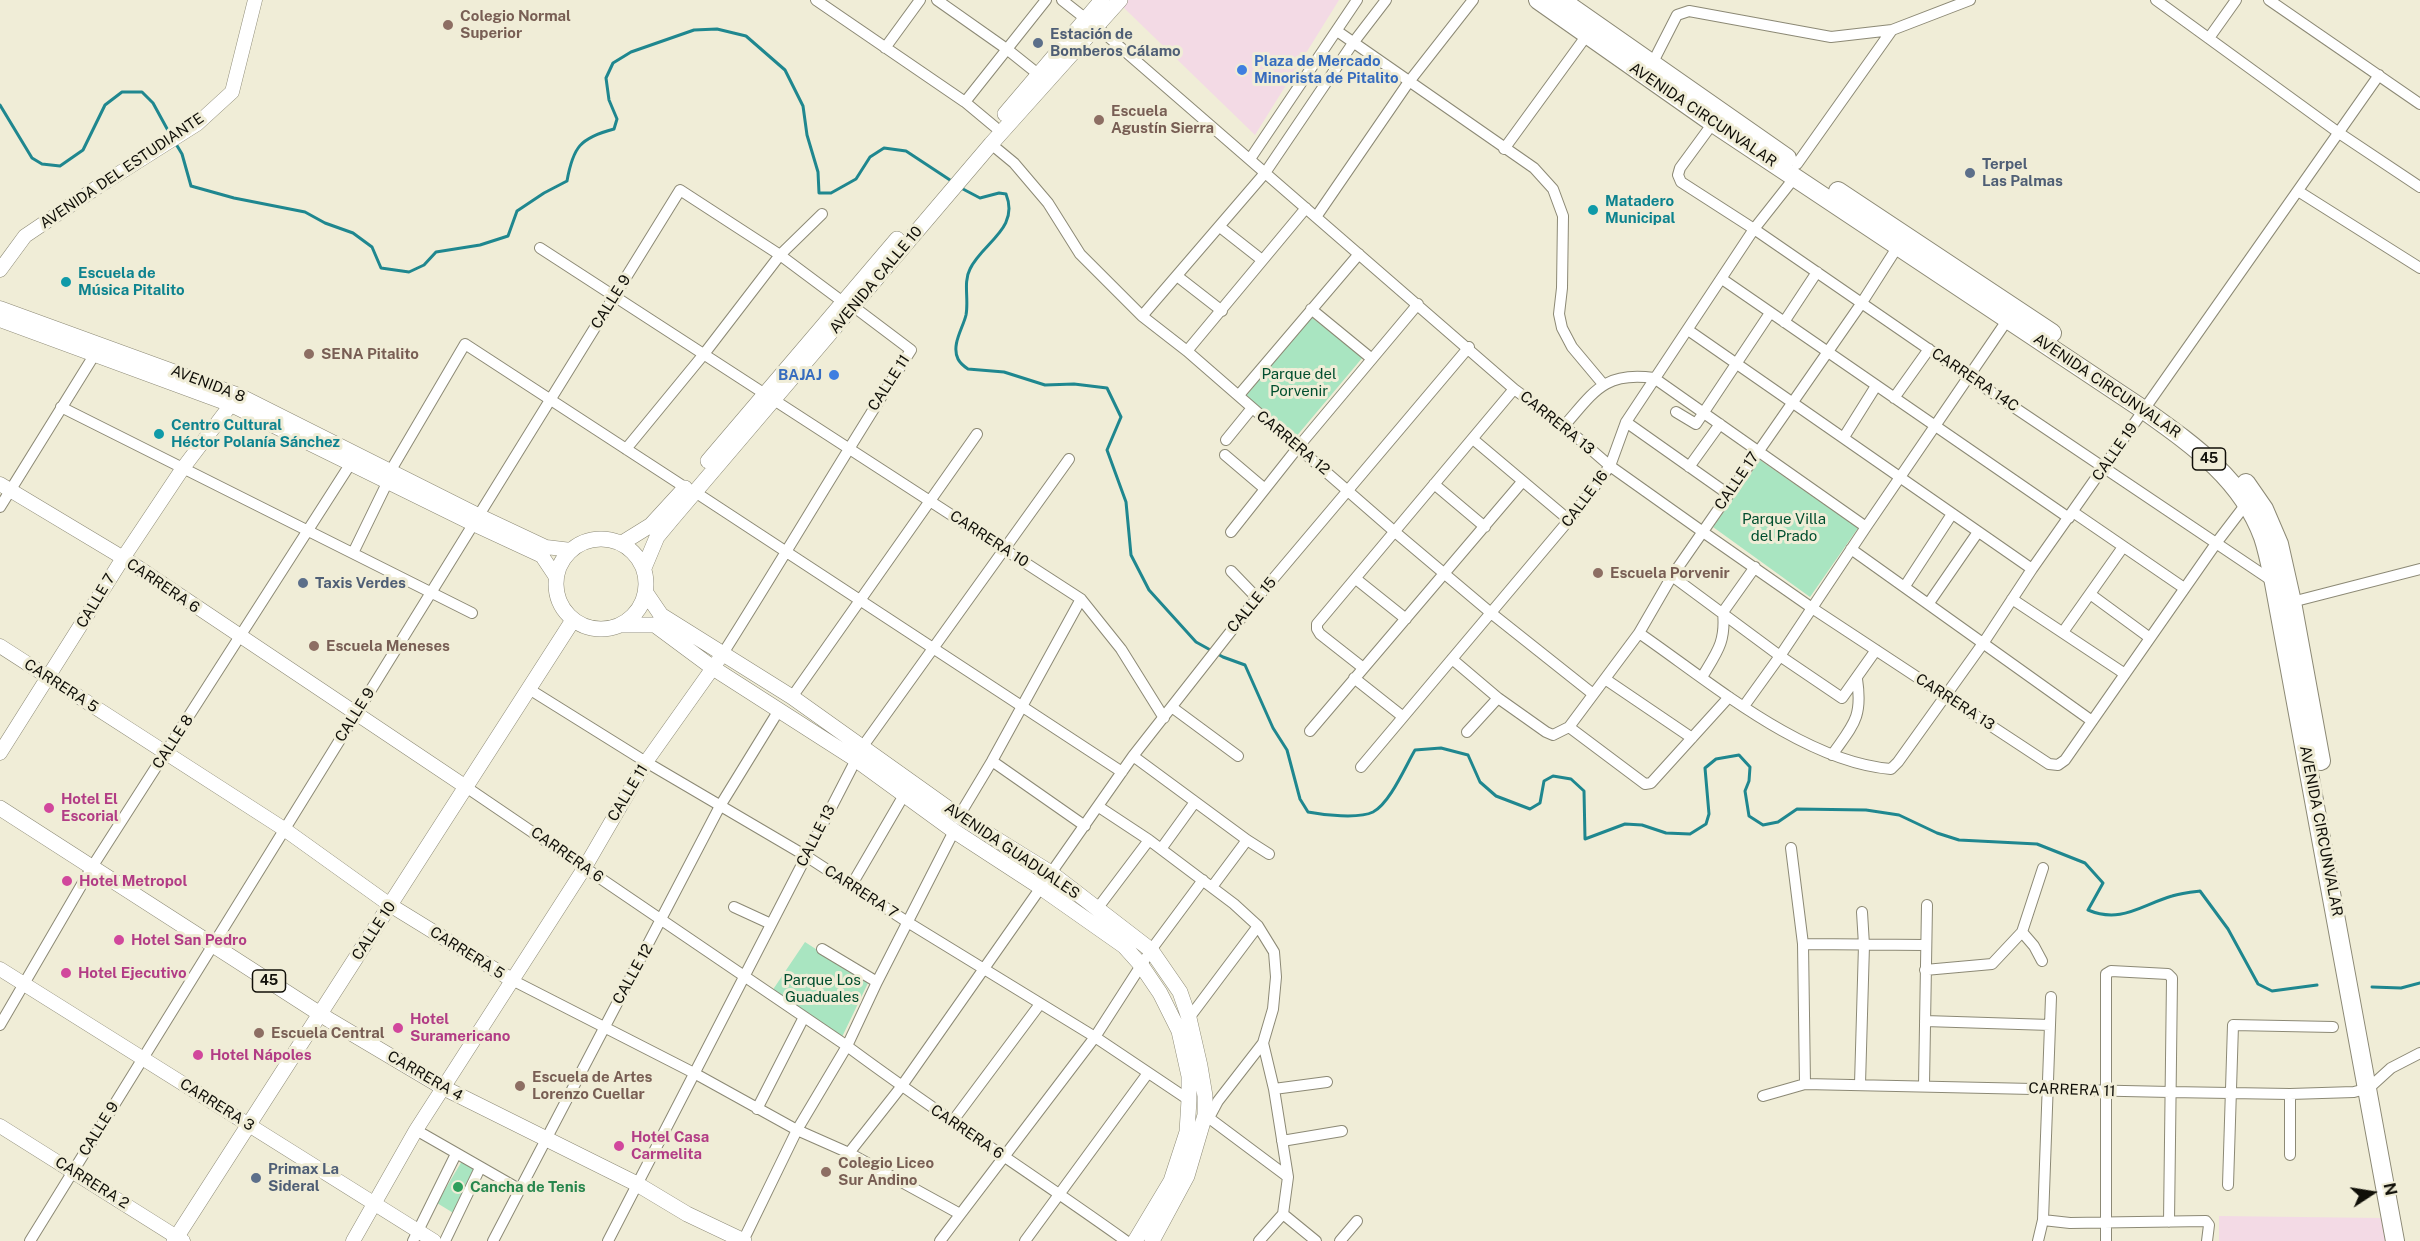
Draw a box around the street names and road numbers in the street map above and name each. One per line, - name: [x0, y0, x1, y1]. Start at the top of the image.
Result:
- street label: AVENIDA CIRCUNVALAR: [1626, 59, 1780, 171]
- street label: AVENIDA DEL ESTUDIANTE: [37, 109, 207, 233]
- street label: AVENIDA CALLE 10: [826, 223, 926, 337]
- street label: CALLE 9: [587, 272, 635, 332]
- street label: AVENIDA CIRCUNVALAR: [2030, 330, 2184, 442]
- street label: CARRERA 14C: [1928, 344, 2022, 416]
- street label: CALLE 11: [864, 352, 914, 414]
- street label: AVENIDA 8: [168, 362, 248, 406]
- street label: CARRERA 13: [1516, 388, 1598, 458]
- street label: CARRERA 12: [1253, 407, 1333, 479]
- street label: CALLE 19: [2089, 420, 2141, 484]
- road number: 45: [2192, 448, 2226, 470]
- street label: CALLE 17: [1711, 449, 1763, 513]
- street label: CALLE 16: [1558, 467, 1612, 531]
- street label: CARRERA 10: [946, 507, 1032, 571]
- street label: CARRERA 6: [123, 555, 203, 617]
- street label: CALLE 7: [73, 571, 119, 631]
- street label: CALLE 15: [1224, 574, 1280, 636]
- street label: CARRERA 5: [21, 655, 101, 717]
- street label: CARRERA 13: [1912, 670, 1998, 734]
- street label: CALLE 9: [331, 685, 379, 745]
- street label: CALLE 8: [149, 712, 197, 772]
- street label: AVENIDA CIRCUNVALAR: [2296, 744, 2346, 918]
- street label: CALLE 11: [604, 761, 652, 825]
- street label: AVENIDA GUADUALES: [941, 799, 1083, 903]
- street label: CALLE 13: [793, 802, 839, 870]
- street label: CARRERA 6: [527, 823, 607, 887]
- street label: CARRERA 7: [821, 862, 901, 922]
- street label: CALLE 10: [348, 898, 400, 964]
- street label: CARRERA 5: [426, 923, 508, 983]
- street label: CALLE 12: [609, 941, 657, 1007]
- road number: 45: [252, 970, 286, 992]
- street label: CARRERA 4: [384, 1047, 466, 1105]
- street label: CARRERA 3: [176, 1075, 258, 1135]
- street label: CARRERA 11: [2028, 1079, 2116, 1101]
- street label: CALLE 9: [75, 1099, 123, 1159]
- street label: CARRERA 6: [927, 1101, 1007, 1163]
- street label: CARRERA 2: [52, 1153, 132, 1213]

